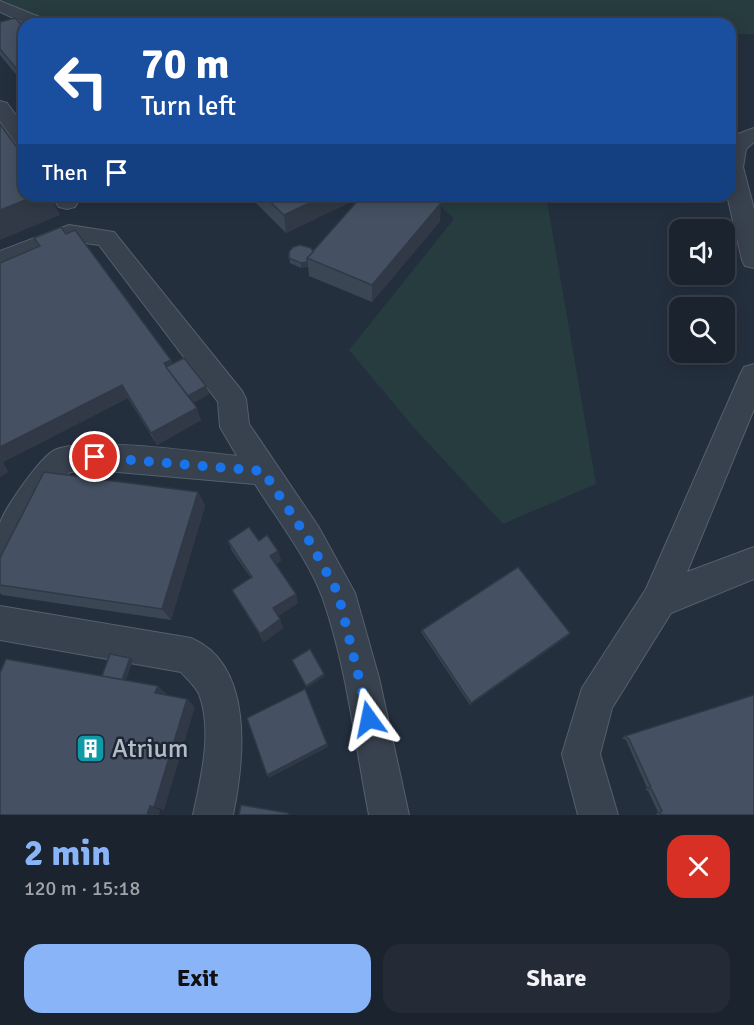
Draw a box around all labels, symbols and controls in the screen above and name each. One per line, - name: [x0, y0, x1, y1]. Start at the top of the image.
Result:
- text: 70 m: [141, 39, 230, 90]
- icon: left: [42, 42, 120, 120]
- text: Turn left: [141, 90, 236, 123]
- icon: arrive: [100, 156, 133, 189]
- text: Then: [42, 159, 88, 186]
- map controls: [669, 219, 735, 363]
- button: sound: [669, 219, 735, 285]
- button: search: [669, 297, 735, 363]
- pin: [69, 431, 120, 482]
- icon: arrive: [78, 440, 111, 473]
- position arrow: [337, 687, 401, 751]
- building icon: Atrium: [75, 733, 107, 765]
- place label: Atrium: [112, 733, 189, 765]
- text: 2 min: [24, 831, 111, 876]
- button: close: [667, 835, 730, 898]
- text: 120 m · 15:18: [24, 876, 140, 901]
- button: Exit: [24, 944, 371, 1013]
- button: Share: [383, 944, 730, 1013]

